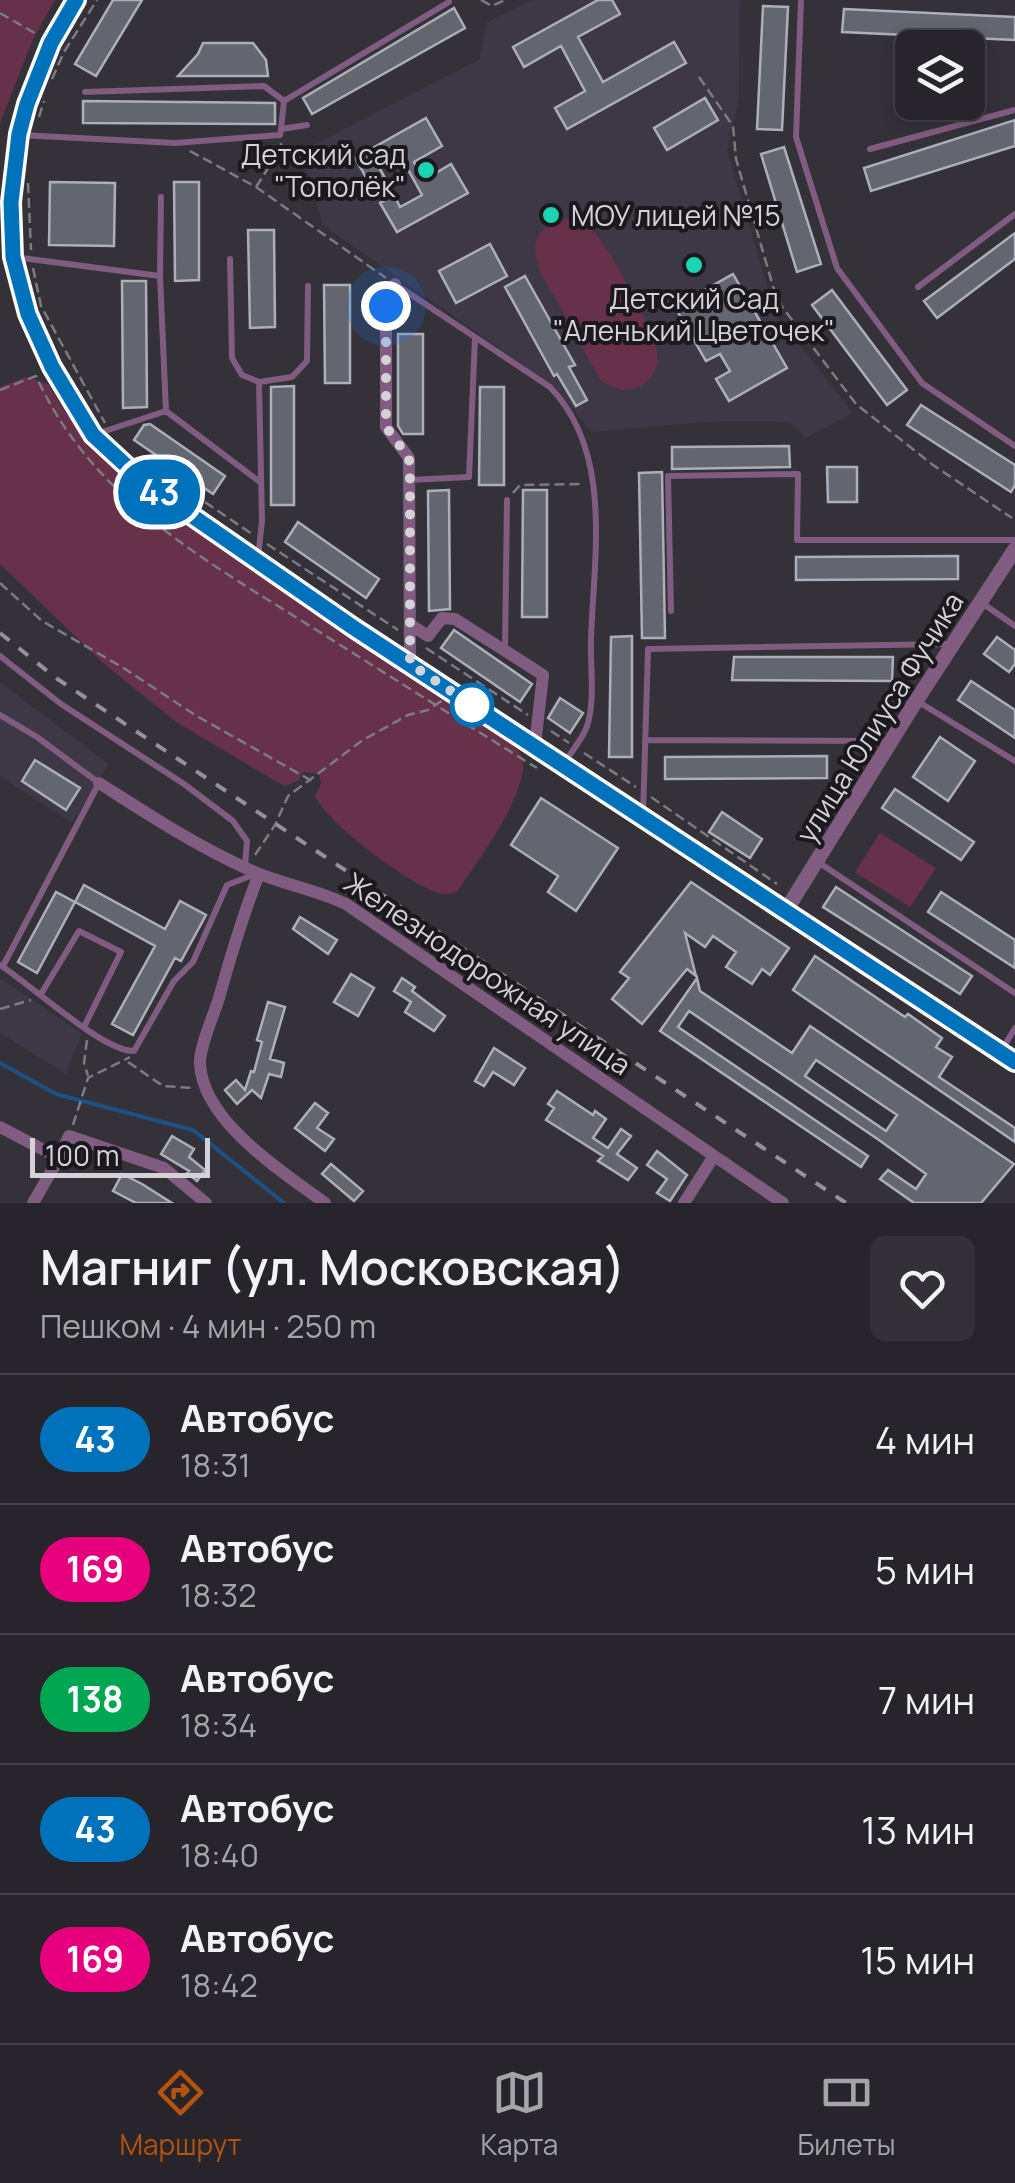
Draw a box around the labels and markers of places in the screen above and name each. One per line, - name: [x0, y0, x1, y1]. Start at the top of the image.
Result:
- place label: Детский сад "Тополёк": [241, 135, 406, 205]
- marker: Детский сад "Тополёк": [415, 159, 437, 181]
- place label: МОУ лицей №15: [571, 196, 781, 234]
- marker: МОУ лицей №15: [540, 204, 562, 226]
- marker: Детский Сад "Аленький Цветочек": [683, 254, 705, 276]
- place label: Детский Сад "Аленький Цветочек": [553, 279, 835, 349]
- unlabelled marker: [451, 684, 493, 726]

